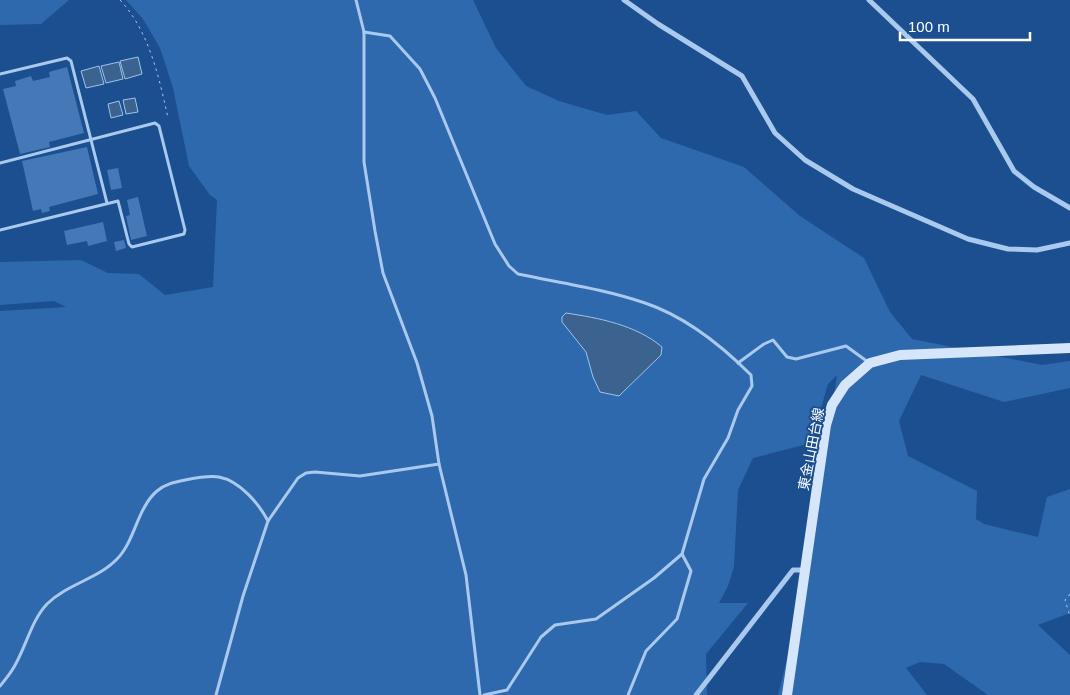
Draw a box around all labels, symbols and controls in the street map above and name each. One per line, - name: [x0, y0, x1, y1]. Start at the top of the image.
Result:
- scale bar: [900, 10, 1030, 42]
- text: 100 m: [908, 18, 950, 35]
- street label: 東金山田台線: [795, 406, 827, 492]

